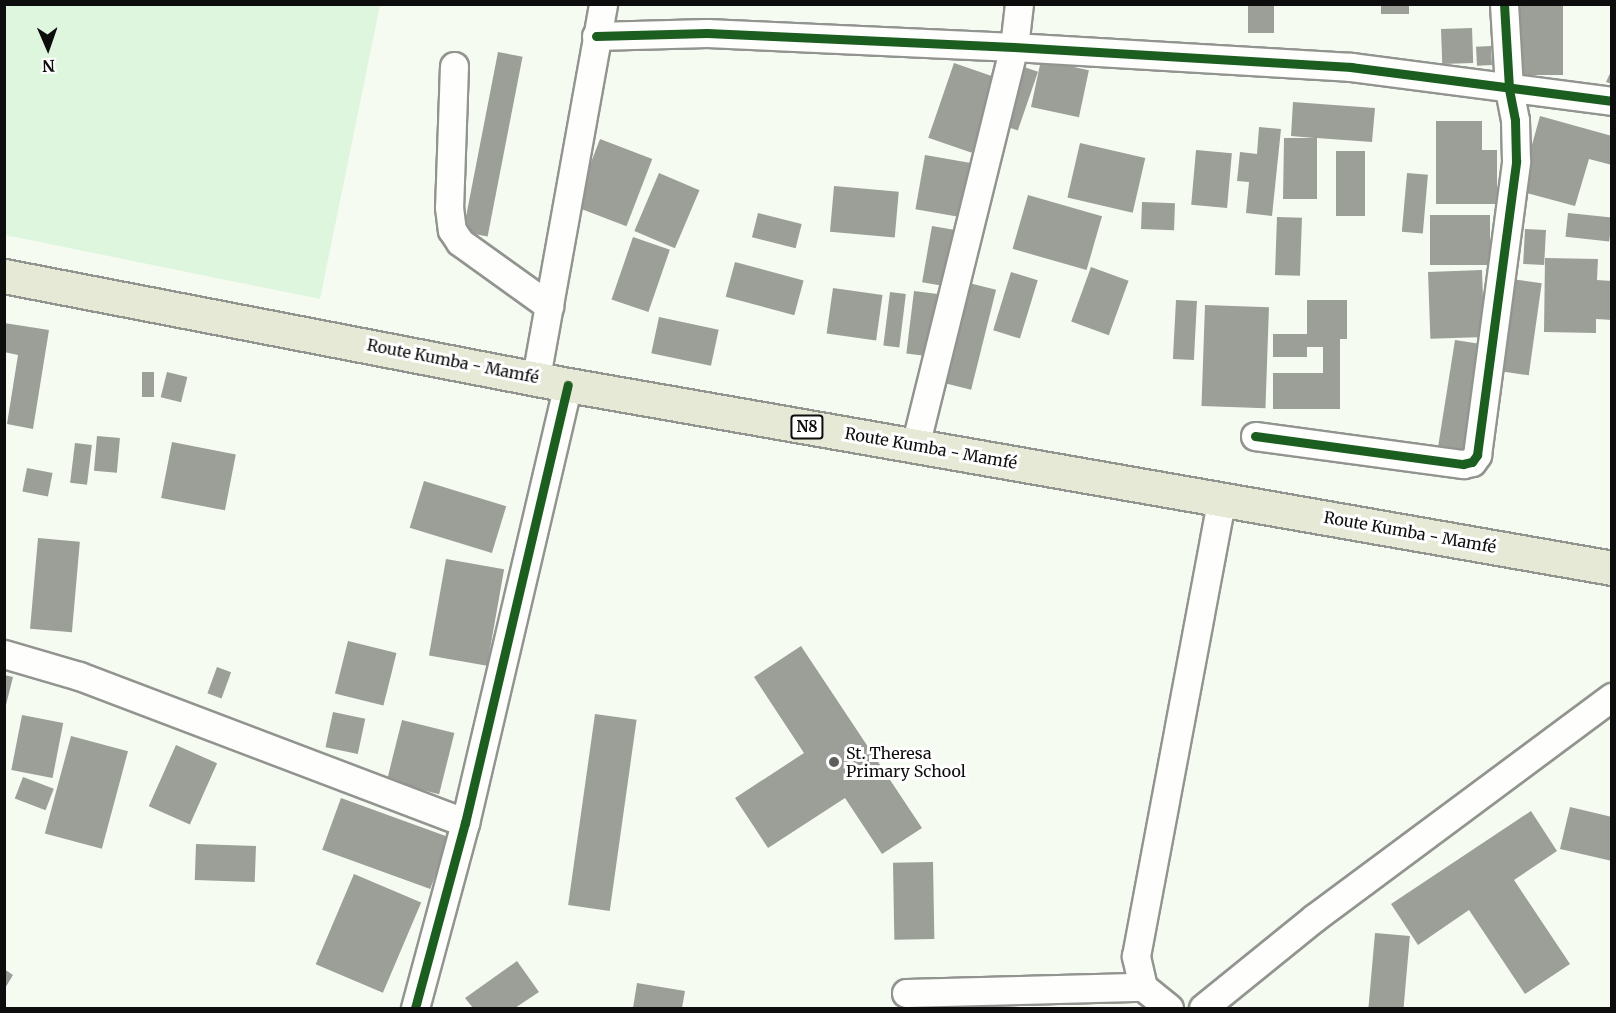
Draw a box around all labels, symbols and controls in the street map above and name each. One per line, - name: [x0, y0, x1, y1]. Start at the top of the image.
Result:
- north arrow: [18, 18, 78, 78]
- text: N: [42, 56, 55, 76]
- street label: Route Kumba - Mamfé: [365, 335, 541, 387]
- road number: N8: [789, 415, 825, 439]
- street label: Route Kumba - Mamfé: [843, 423, 1019, 473]
- street label: Route Kumba - Mamfé: [1322, 507, 1498, 557]
- place label: St. Theresa Primary School: [846, 743, 966, 781]
- marker: St. Theresa Primary School: [827, 755, 841, 769]

